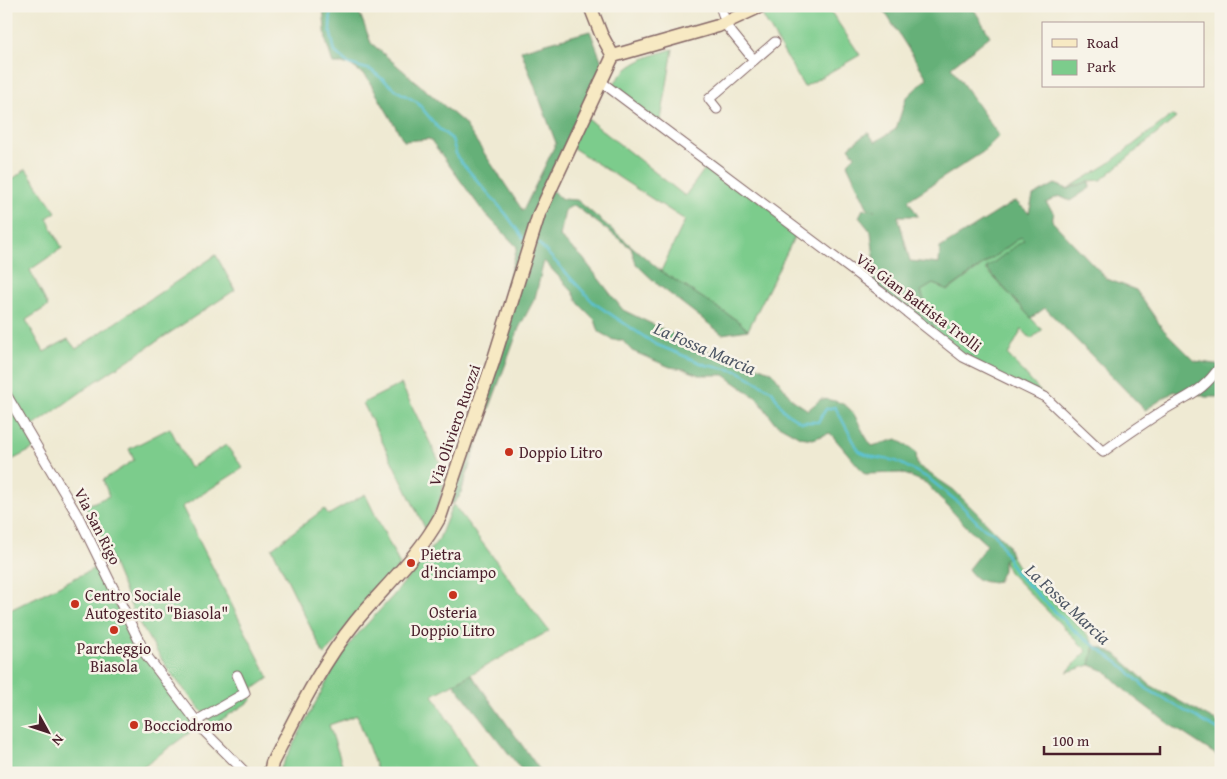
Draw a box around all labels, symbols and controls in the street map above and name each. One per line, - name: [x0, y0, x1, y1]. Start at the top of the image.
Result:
- legend: [1042, 22, 1204, 88]
- text: Road: [1087, 32, 1118, 53]
- text: Park: [1087, 56, 1116, 77]
- street label: Via Gian Battista Trolli: [851, 247, 988, 358]
- water label: La Fossa Marcia: [649, 314, 761, 382]
- street label: Via Oliviero Ruozzi: [422, 360, 486, 489]
- place label: Doppio Litro: [519, 440, 603, 464]
- marker: Doppio Litro: [503, 446, 515, 458]
- street label: Via San Rigo: [68, 483, 128, 569]
- place label: Pietra d'inciampo: [421, 542, 496, 584]
- water label: La Fossa Marcia: [1018, 556, 1117, 651]
- marker: Pietra d'inciampo: [405, 557, 417, 569]
- place label: Centro Sociale Autogestito "Biasola": [85, 583, 228, 625]
- marker: Osteria Doppio Litro: [447, 589, 459, 601]
- marker: Centro Sociale Autogestito "Biasola": [69, 598, 81, 610]
- place label: Osteria Doppio Litro: [411, 600, 495, 642]
- marker: Parcheggio Biasola: [108, 624, 120, 636]
- place label: Parcheggio Biasola: [77, 636, 151, 678]
- north arrow: [22, 706, 72, 756]
- place label: Bocciodromo: [144, 713, 232, 737]
- marker: Bocciodromo: [128, 719, 140, 731]
- scale bar: [1044, 724, 1161, 756]
- text: N: [47, 730, 69, 751]
- text: 100 m: [1052, 730, 1090, 751]

